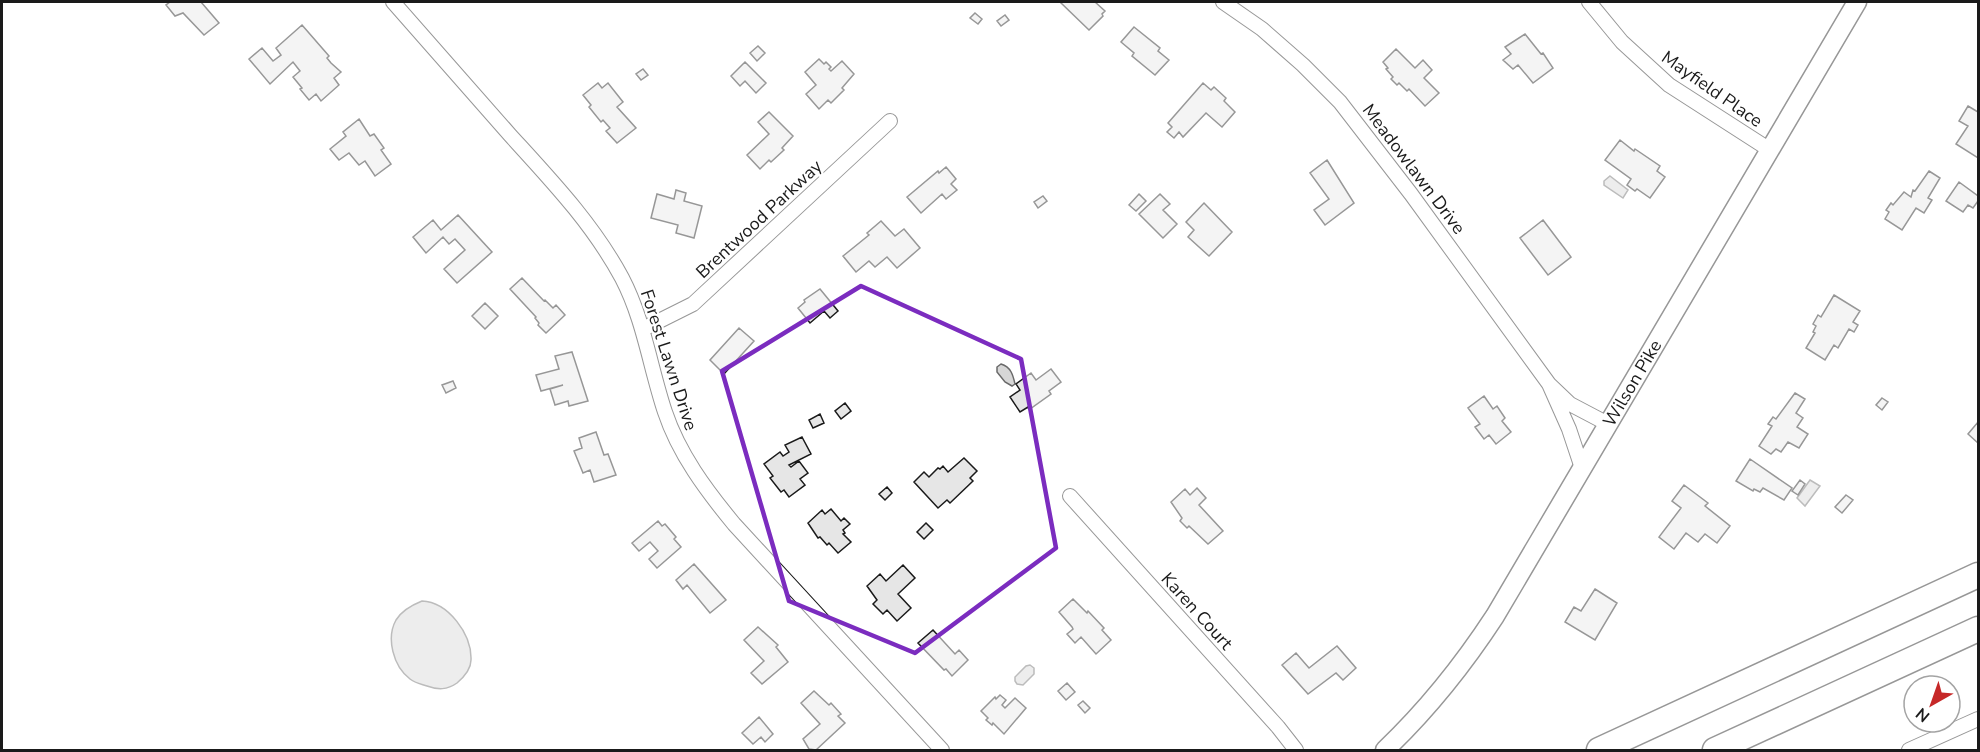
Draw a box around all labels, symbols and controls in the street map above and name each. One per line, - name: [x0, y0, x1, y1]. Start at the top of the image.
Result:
- street label: Mayfield Place: [1657, 45, 1767, 133]
- street label: Meadowlawn Drive: [1357, 99, 1471, 239]
- street label: Brentwood Parkway: [691, 154, 828, 284]
- street label: Forest Lawn Drive: [635, 286, 703, 434]
- street label: Wilson Pike: [1597, 335, 1667, 431]
- street label: Karen Court: [1156, 567, 1239, 655]
- north arrow: [1902, 674, 1962, 734]
- text: N: [1911, 702, 1935, 727]

